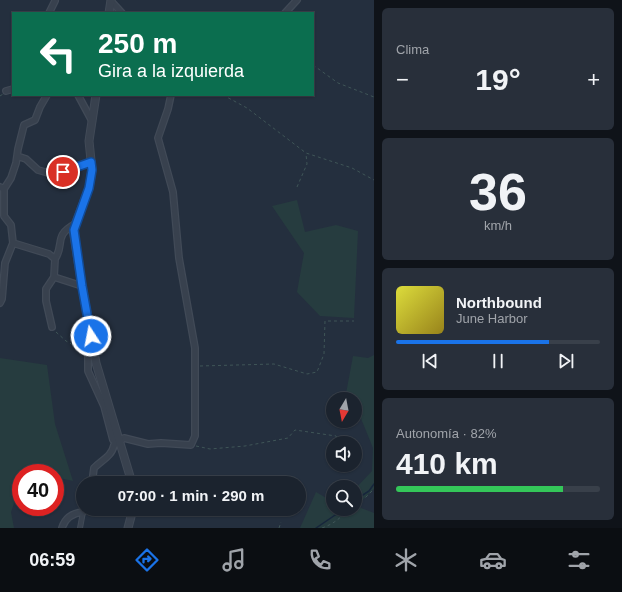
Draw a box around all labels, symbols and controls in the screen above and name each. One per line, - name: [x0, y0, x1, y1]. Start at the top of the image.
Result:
- icon: left: [32, 28, 84, 80]
- text: 250 m: [98, 28, 177, 59]
- text: Clima: [396, 42, 429, 57]
- text: Gira a la izquierda: [98, 61, 244, 81]
- text: 19°: [475, 63, 521, 96]
- text: −: [396, 67, 409, 92]
- text: +: [587, 67, 600, 92]
- pin: [46, 155, 80, 189]
- icon: arrive: [52, 161, 74, 183]
- text: 36: [469, 163, 527, 221]
- text: km/h: [484, 218, 512, 233]
- text: Northbound: [456, 294, 542, 311]
- text: June Harbor: [456, 311, 528, 326]
- position arrow: [70, 315, 112, 357]
- icon: previous: [419, 350, 441, 372]
- icon: pause: [487, 350, 509, 372]
- icon: next: [555, 350, 577, 372]
- north arrow: [326, 392, 362, 428]
- map controls: [326, 392, 362, 516]
- text: Autonomía · 82%: [396, 426, 496, 441]
- button: sound: [326, 436, 362, 472]
- text: 410 km: [396, 447, 498, 480]
- speed limit sign: 40: [12, 464, 64, 516]
- button: search: [326, 480, 362, 516]
- text: 07:00 · 1 min · 290 m: [118, 487, 264, 504]
- icon: directions: [133, 546, 161, 574]
- icon: music: [220, 546, 248, 574]
- icon: phone: [306, 546, 334, 574]
- icon: climate: [392, 546, 420, 574]
- icon: car: [479, 546, 507, 574]
- icon: filters: [565, 546, 593, 574]
- text: 06:59: [29, 550, 75, 570]

